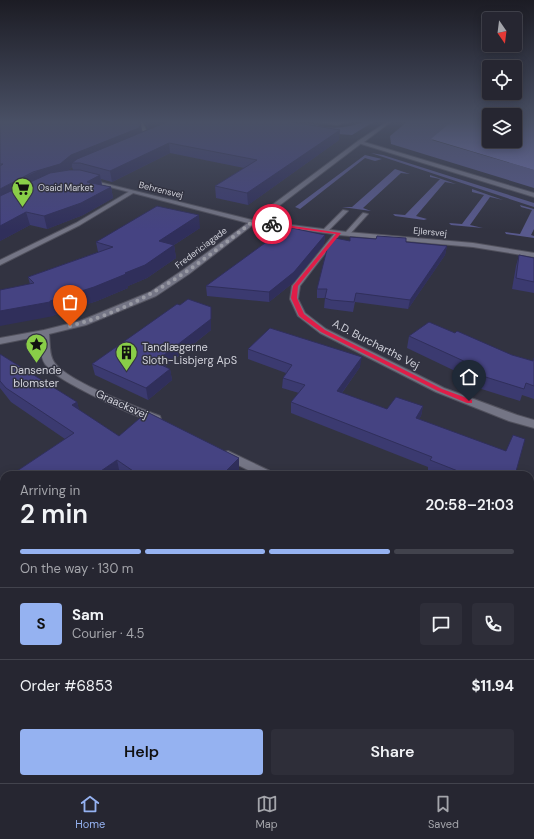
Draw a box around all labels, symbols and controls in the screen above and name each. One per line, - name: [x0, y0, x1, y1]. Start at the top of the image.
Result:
- north arrow: [482, 12, 522, 52]
- map controls: [482, 12, 522, 148]
- button: locate: [482, 60, 522, 100]
- button: layers: [482, 108, 522, 148]
- supermarket icon: Osaid Market: [9, 175, 35, 208]
- street label: Behrensvej: [138, 179, 184, 201]
- place label: Osaid Market: [38, 182, 94, 194]
- courier: [252, 204, 292, 244]
- icon: bike: [261, 213, 283, 235]
- street label: Fredericiagade: [173, 224, 229, 272]
- street label: Ejlersvej: [413, 225, 447, 239]
- pin: [53, 285, 87, 326]
- icon: bag: [59, 291, 81, 313]
- street label: A.D. Burcharths Vej: [330, 316, 422, 372]
- place icon: Dansende blomster: [23, 331, 49, 364]
- building icon: Tandlægerne Sloth-Lisbjerg ApS: [114, 340, 140, 373]
- place label: Tandlægerne Sloth-Lisbjerg ApS: [142, 340, 237, 367]
- pin: [452, 360, 486, 401]
- place label: Dansende blomster: [10, 363, 62, 390]
- icon: home: [458, 366, 480, 388]
- street label: Graacksvej: [94, 386, 150, 422]
- text: Arriving in: [20, 482, 80, 499]
- text: 20:58–21:03: [425, 495, 514, 515]
- text: 2 min: [20, 497, 88, 531]
- text: On the way · 130 m: [20, 560, 133, 577]
- button: chat: [420, 603, 462, 645]
- button: phone: [472, 603, 514, 645]
- text: Sam: [72, 605, 104, 625]
- text: S: [36, 614, 46, 634]
- text: Courier · 4.5: [72, 625, 145, 642]
- text: Order #6853: [20, 676, 113, 696]
- text: $11.94: [471, 676, 514, 696]
- button: Help: [20, 729, 263, 775]
- button: Share: [271, 729, 514, 775]
- tab: Home: [75, 793, 105, 831]
- tab: Map: [256, 793, 278, 831]
- tab: Saved: [428, 793, 459, 831]

